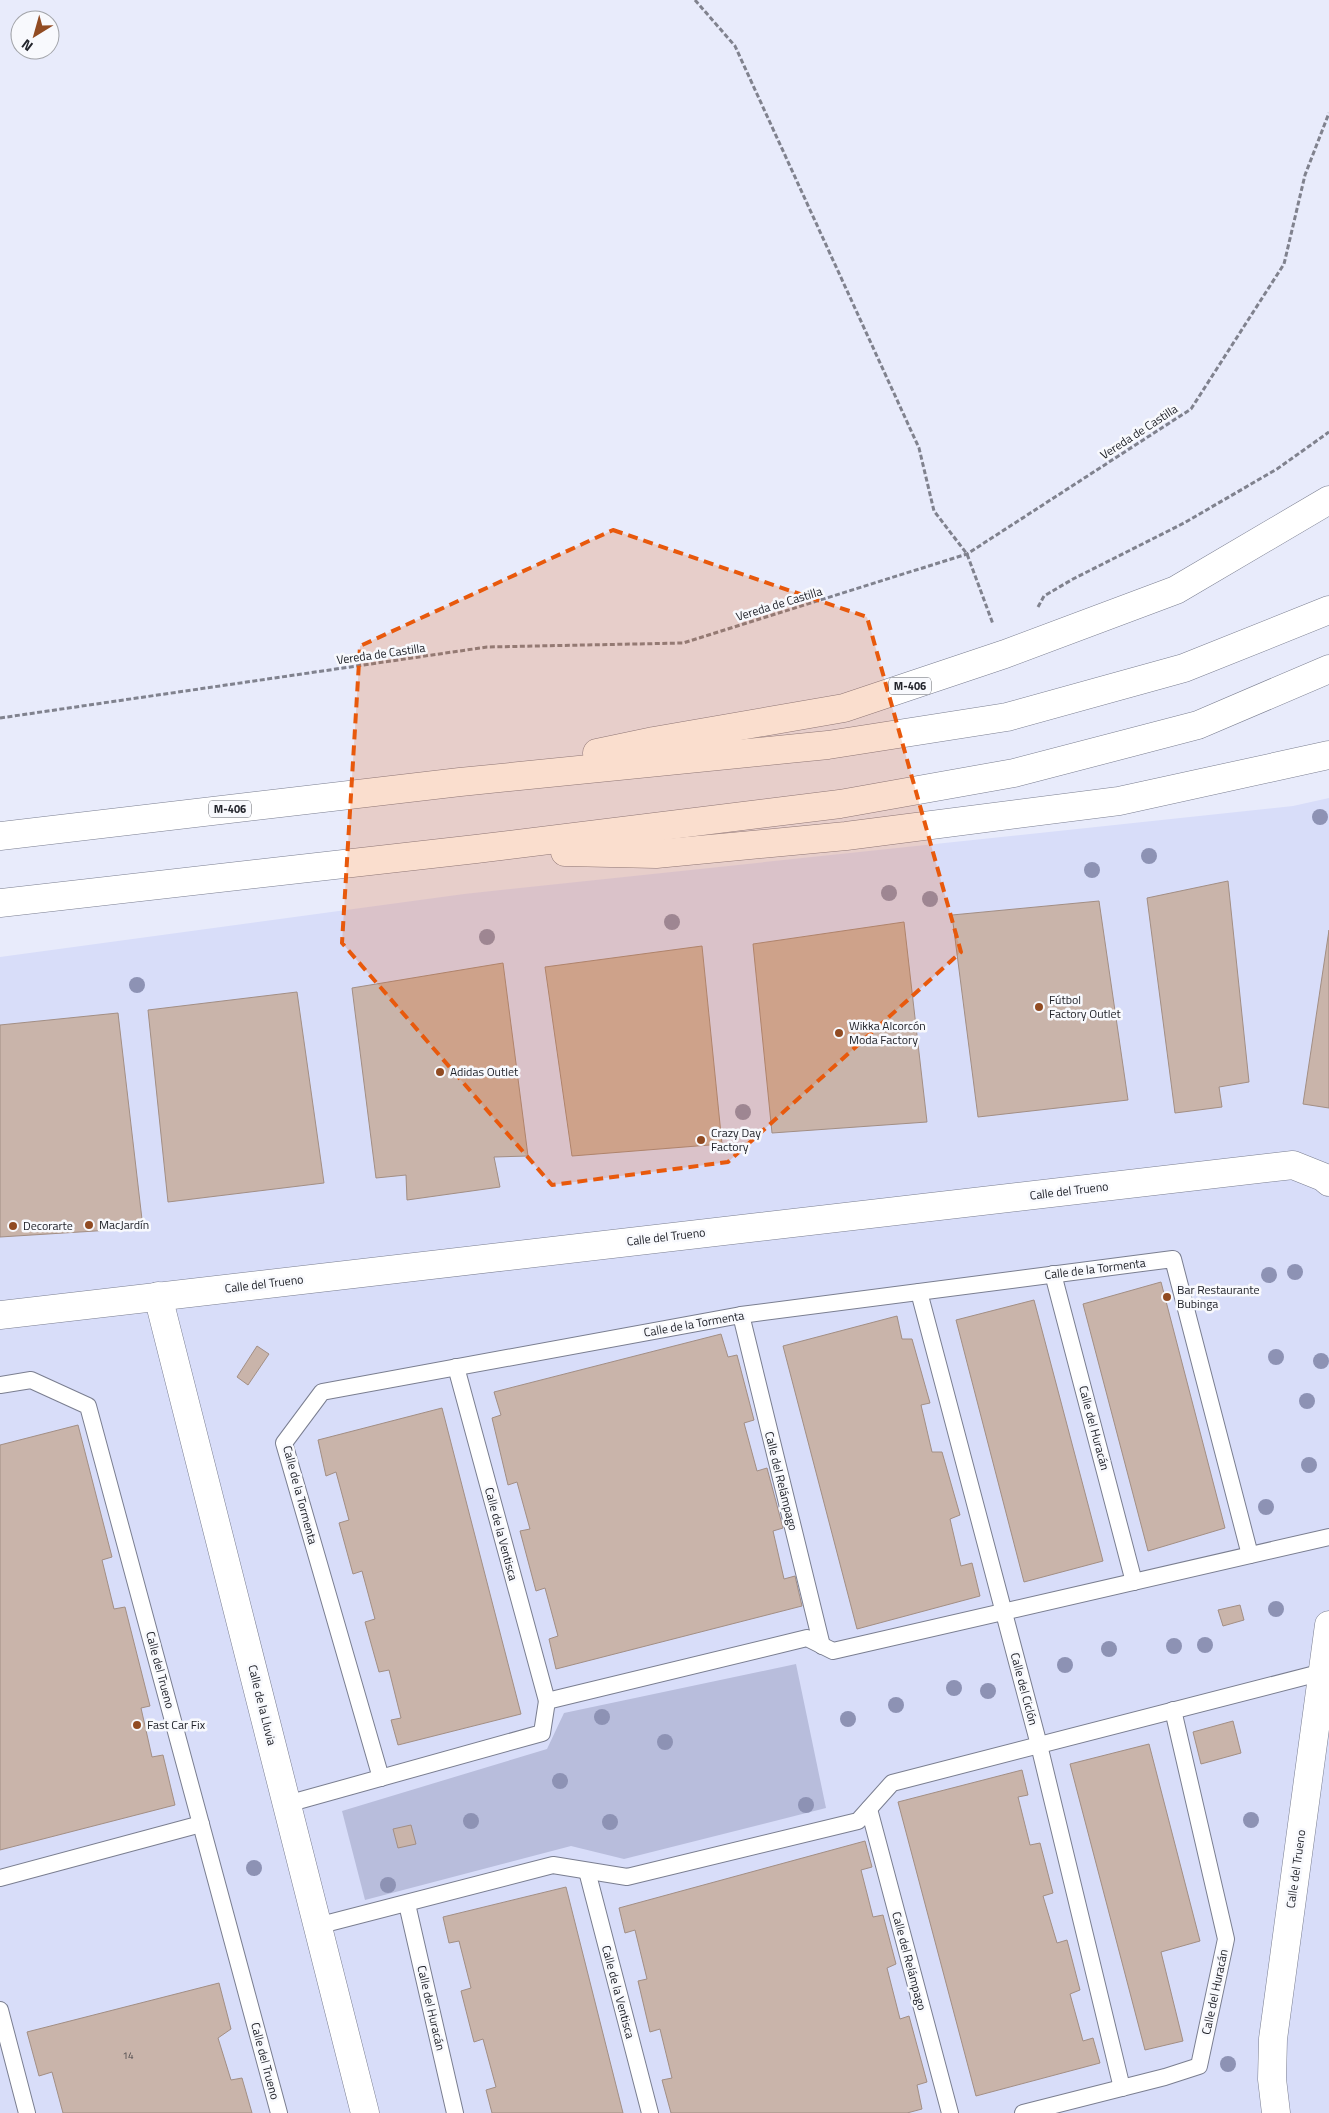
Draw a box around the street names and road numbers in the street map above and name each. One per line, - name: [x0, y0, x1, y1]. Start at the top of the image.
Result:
- street label: Vereda de Castilla: [1096, 399, 1181, 464]
- street label: Vereda de Castilla: [733, 581, 824, 626]
- street label: Vereda de Castilla: [335, 638, 426, 669]
- road number: M-406: [889, 678, 931, 694]
- road number: M-406: [209, 801, 251, 818]
- street label: Calle del Trueno: [1028, 1176, 1109, 1205]
- street label: Calle del Trueno: [625, 1222, 706, 1251]
- street label: Calle de la Tormenta: [1043, 1253, 1147, 1284]
- street label: Calle del Trueno: [223, 1269, 304, 1298]
- street label: Calle de la Tormenta: [642, 1305, 746, 1342]
- street label: Calle del Huracán: [1074, 1383, 1115, 1472]
- street label: Calle del Relámpago: [760, 1429, 803, 1532]
- street label: Calle de la Tormenta: [278, 1443, 323, 1546]
- street label: Calle de la Ventisca: [480, 1485, 523, 1583]
- street label: Calle del Trueno: [141, 1629, 180, 1711]
- street label: Calle del Ciclón: [1006, 1650, 1043, 1727]
- street label: Calle de la Lluvia: [243, 1663, 282, 1747]
- street label: Calle del Trueno: [1281, 1828, 1310, 1909]
- street label: Calle del Relámpago: [887, 1909, 932, 2012]
- street label: Calle de la Ventisca: [597, 1943, 640, 2041]
- street label: Calle del Huracán: [1196, 1947, 1233, 2036]
- street label: Calle del Huracán: [412, 1963, 451, 2052]
- street label: Calle del Trueno: [246, 2020, 285, 2102]

